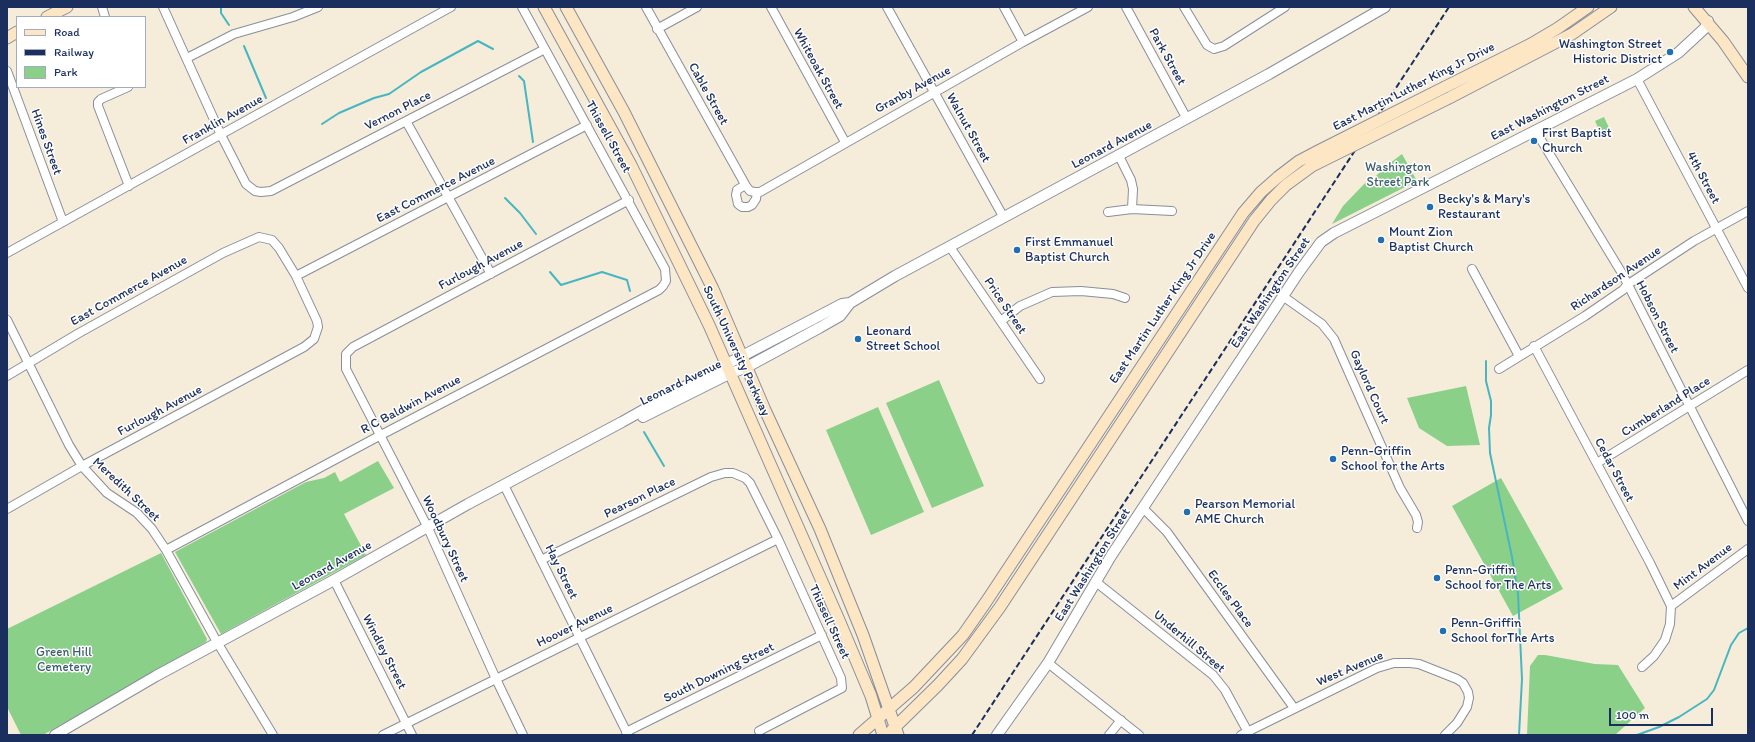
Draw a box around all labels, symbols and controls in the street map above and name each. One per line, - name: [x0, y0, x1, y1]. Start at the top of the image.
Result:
- legend: [16, 16, 146, 88]
- text: Road: [54, 25, 80, 39]
- street label: Whiteoak Street: [789, 26, 847, 112]
- street label: Park Street: [1145, 26, 1189, 88]
- place label: Washington Street Historic District: [1559, 37, 1662, 68]
- street label: East Martin Luther King Jr Drive: [1330, 39, 1498, 135]
- text: Railway: [54, 45, 94, 59]
- marker: Washington Street Historic District: [1665, 47, 1675, 57]
- street label: Cable Street: [684, 60, 732, 128]
- street label: Granby Avenue: [872, 63, 954, 117]
- text: Park: [54, 65, 78, 79]
- street label: East Washington Street: [1488, 71, 1612, 145]
- street label: Vernon Place: [362, 88, 434, 134]
- street label: Walnut Street: [942, 90, 994, 166]
- street label: Franklin Avenue: [180, 91, 266, 149]
- street label: Thissell Street: [582, 98, 634, 176]
- street label: Hines Street: [27, 107, 65, 177]
- street label: Leonard Avenue: [1069, 117, 1155, 173]
- place label: First Baptist Church: [1542, 126, 1612, 157]
- marker: First Baptist Church: [1529, 136, 1539, 146]
- street label: 4th Street: [1683, 149, 1723, 207]
- street label: East Commerce Avenue: [374, 153, 498, 227]
- park label: Washington Street Park: [1365, 160, 1431, 191]
- place label: Becky's & Mary's Restaurant: [1438, 192, 1530, 223]
- marker: Becky's & Mary's Restaurant: [1425, 202, 1435, 212]
- place label: Mount Zion Baptist Church: [1389, 225, 1473, 256]
- street label: East Martin Luther King Jr Drive: [1106, 229, 1220, 387]
- street label: East Washington Street: [1228, 234, 1314, 352]
- place label: First Emmanuel Baptist Church: [1025, 235, 1114, 266]
- marker: Mount Zion Baptist Church: [1376, 235, 1386, 245]
- street label: Furlough Avenue: [436, 236, 526, 294]
- street label: Richardson Avenue: [1568, 243, 1664, 315]
- marker: First Emmanuel Baptist Church: [1012, 245, 1022, 255]
- street label: East Commerce Avenue: [68, 252, 190, 330]
- street label: Price Street: [980, 275, 1030, 337]
- street label: Hobson Street: [1632, 278, 1682, 356]
- street label: South University Parkway: [699, 283, 773, 419]
- place label: Leonard Street School: [866, 324, 940, 355]
- marker: Leonard Street School: [853, 334, 863, 344]
- street label: Gaylord Court: [1346, 348, 1392, 426]
- street label: Leonard Avenue: [638, 356, 724, 410]
- street label: R C Baldwin Avenue: [358, 372, 464, 438]
- street label: Cumberland Place: [1619, 373, 1713, 441]
- street label: Furlough Avenue: [115, 382, 205, 440]
- street label: Cedar Street: [1591, 435, 1637, 505]
- place label: Penn-Griffin School for the Arts: [1341, 444, 1445, 475]
- marker: Penn-Griffin School for the Arts: [1328, 454, 1338, 464]
- street label: Meredith Street: [89, 455, 163, 525]
- street label: Pearson Place: [602, 474, 678, 522]
- street label: Woodbury Street: [418, 493, 472, 585]
- place label: Pearson Memorial AME Church: [1195, 497, 1295, 528]
- street label: East Washington Street: [1052, 505, 1134, 625]
- marker: Pearson Memorial AME Church: [1182, 507, 1192, 517]
- street label: Leonard Avenue: [289, 538, 375, 594]
- street label: Mint Avenue: [1671, 540, 1735, 594]
- street label: Hay Street: [541, 542, 581, 602]
- place label: Penn-Griffin School for The Arts: [1445, 563, 1552, 594]
- street label: Eccles Place: [1204, 567, 1256, 631]
- marker: Penn-Griffin School for The Arts: [1432, 573, 1442, 583]
- street label: Thissell Street: [805, 582, 853, 662]
- street label: Hoover Avenue: [534, 601, 616, 651]
- street label: Underhill Street: [1150, 607, 1228, 677]
- street label: Windley Street: [358, 612, 410, 692]
- place label: Penn-Griffin School forThe Arts: [1451, 616, 1555, 647]
- marker: Penn-Griffin School forThe Arts: [1438, 626, 1448, 636]
- street label: South Downing Street: [661, 639, 777, 707]
- park label: Green Hill Cemetery: [36, 645, 92, 676]
- street label: West Avenue: [1314, 648, 1386, 690]
- scale bar: [1611, 700, 1715, 726]
- text: 100 m: [1616, 708, 1649, 722]

